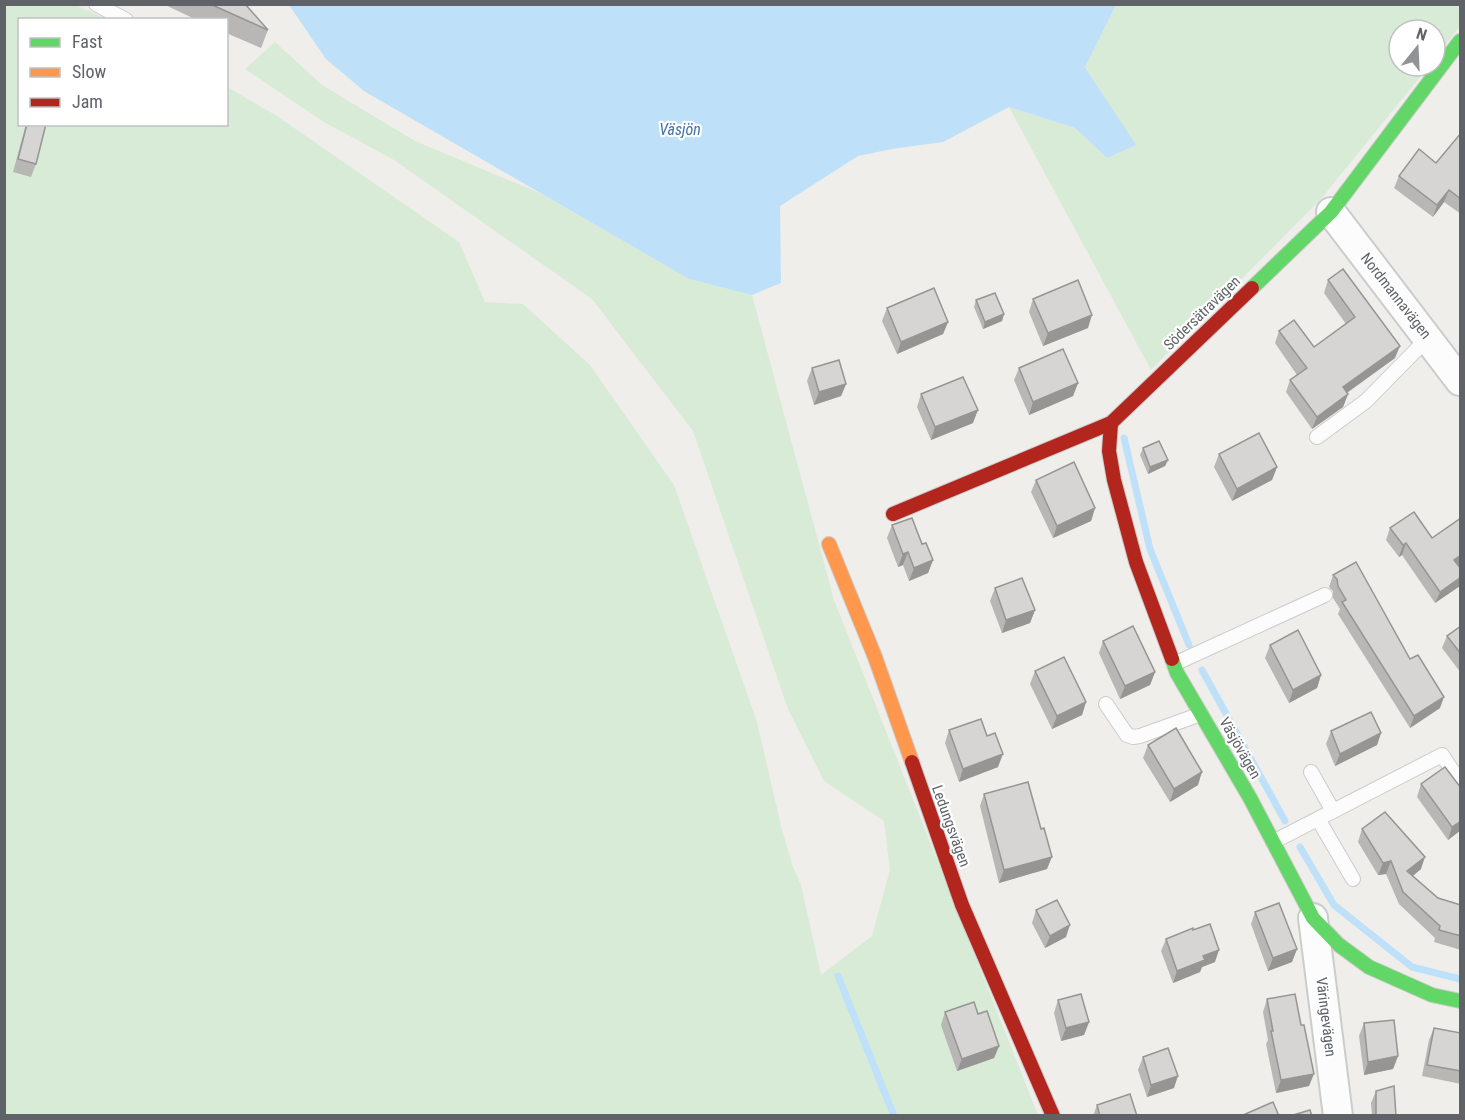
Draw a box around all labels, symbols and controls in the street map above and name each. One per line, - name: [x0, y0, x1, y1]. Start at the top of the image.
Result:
- legend: [18, 18, 228, 126]
- north arrow: [1387, 18, 1447, 78]
- text: N: [1414, 24, 1429, 45]
- text: Fast: [72, 31, 103, 52]
- text: Slow: [72, 61, 107, 82]
- text: Jam: [72, 91, 103, 112]
- water label: Väsjön: [659, 120, 701, 139]
- street label: Nordmannavägen: [1357, 249, 1435, 343]
- street label: Södersätravägen: [1160, 272, 1244, 354]
- street label: Väsjövägen: [1215, 714, 1265, 782]
- street label: Ledungsvägen: [928, 783, 974, 869]
- street label: Väringevägen: [1312, 976, 1340, 1058]

